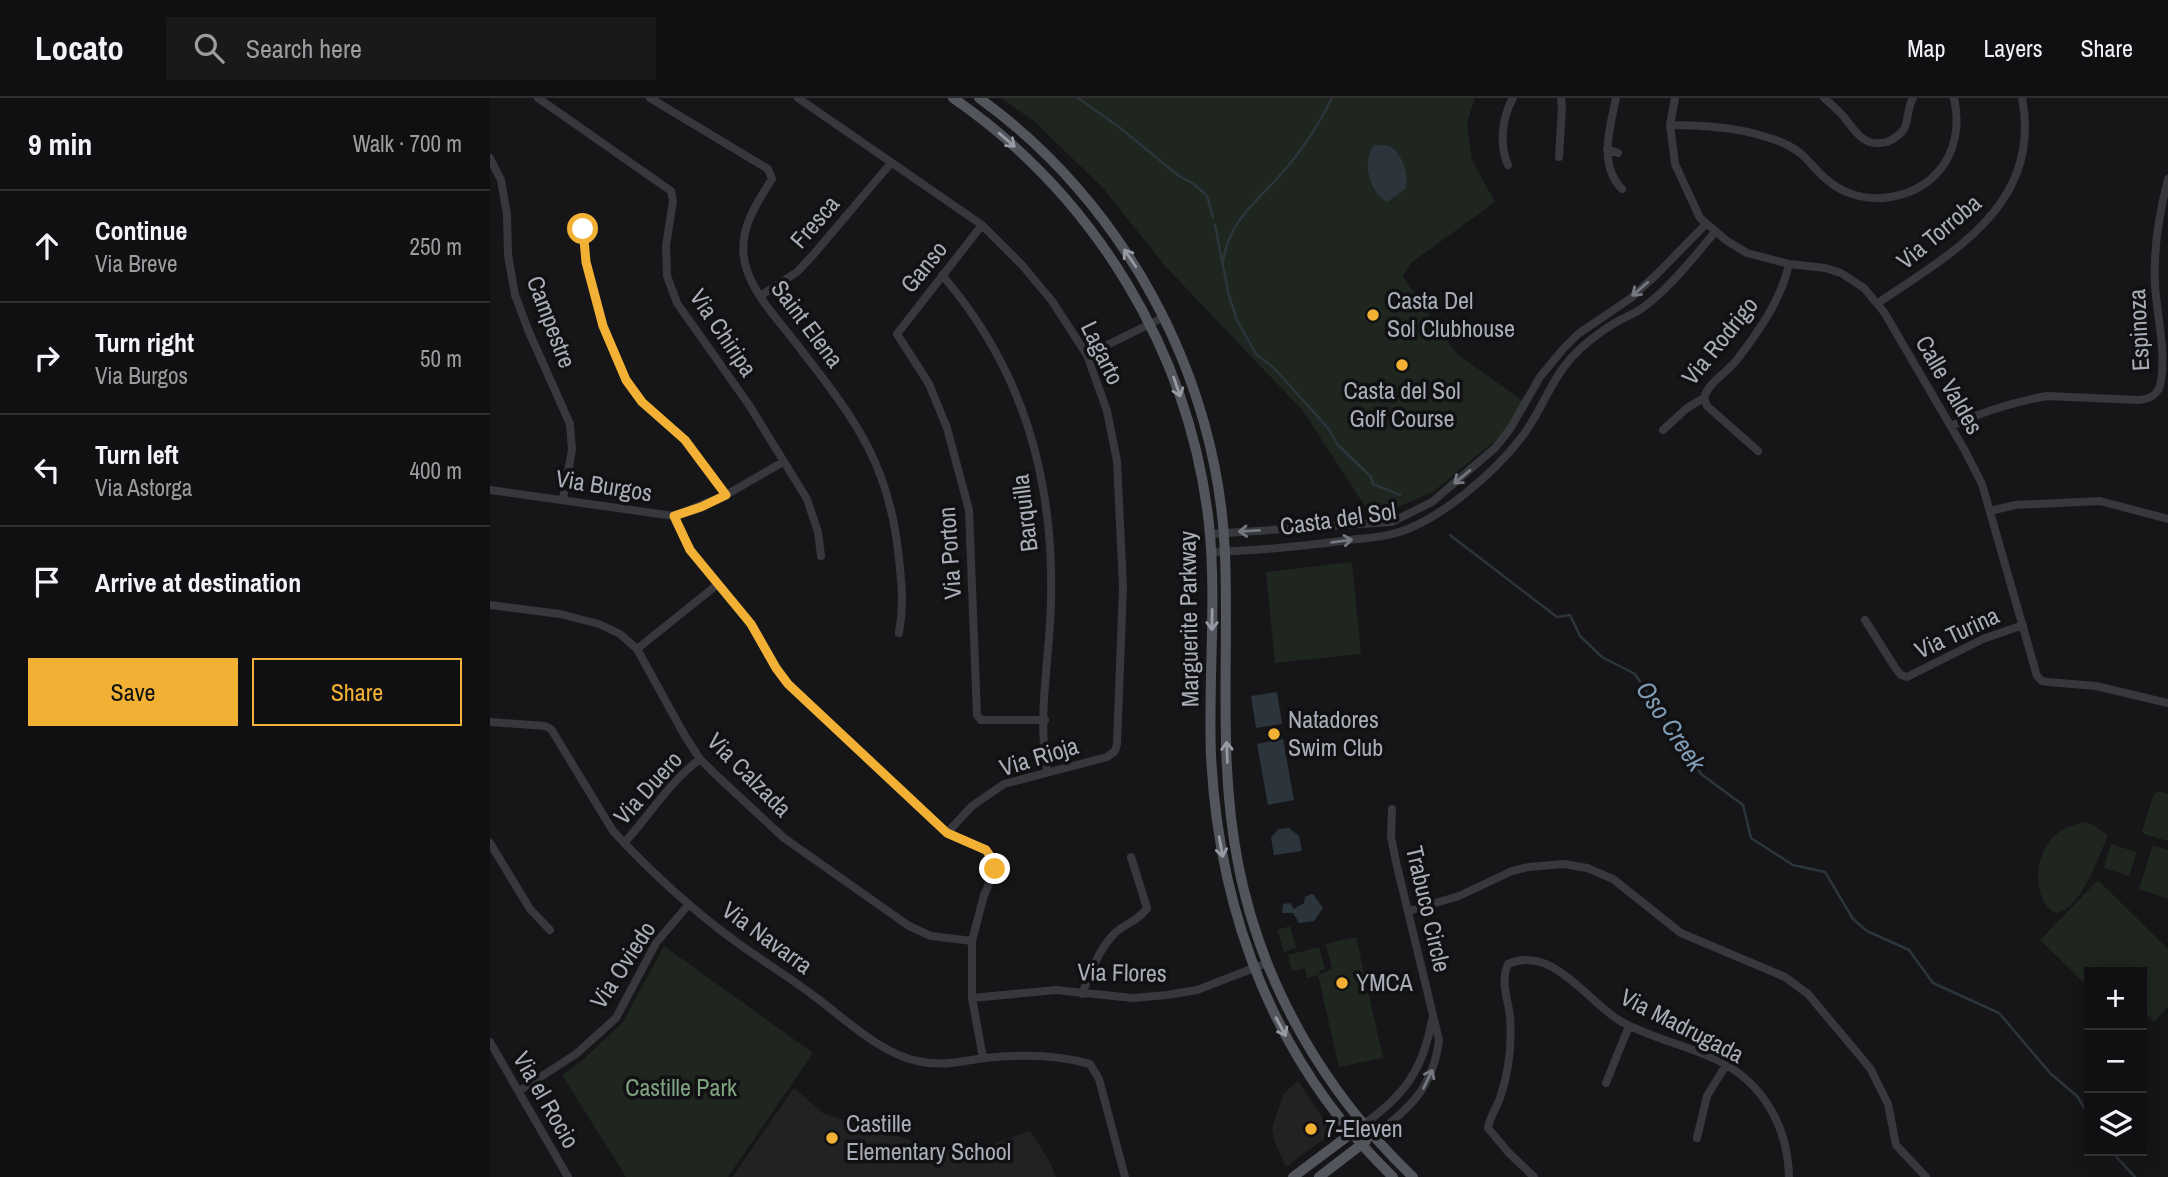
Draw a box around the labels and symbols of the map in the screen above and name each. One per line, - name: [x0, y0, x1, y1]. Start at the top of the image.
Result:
- one-way arrow: [998, 132, 1016, 148]
- street label: Via Torroba: [1889, 186, 1987, 276]
- street label: Fresca: [782, 188, 846, 255]
- route start: [567, 213, 598, 244]
- street label: Ganso: [893, 234, 954, 299]
- one-way arrow: [1122, 249, 1137, 268]
- street label: Campestre: [520, 271, 584, 372]
- street label: Saint Elena: [764, 273, 851, 374]
- one-way arrow: [1632, 281, 1650, 297]
- street label: Via Chiripa: [683, 282, 765, 383]
- place label: Casta Del Sol Clubhouse: [1387, 284, 1515, 344]
- street label: Espinoza: [2120, 288, 2156, 372]
- street label: Via Rodrigo: [1674, 290, 1765, 391]
- marker: Casta Del Sol Clubhouse: [1365, 307, 1381, 323]
- street label: Lagarto: [1074, 316, 1132, 390]
- street label: Calle Valdes: [1909, 329, 1991, 440]
- marker: Casta del Sol Golf Course: [1394, 357, 1410, 373]
- place label: Casta del Sol Golf Course: [1343, 374, 1461, 434]
- one-way arrow: [1172, 376, 1184, 398]
- street label: Via Burgos: [554, 462, 655, 508]
- one-way arrow: [1454, 469, 1472, 485]
- street label: Barquilla: [1003, 473, 1045, 554]
- street label: Casta del Sol: [1278, 494, 1398, 542]
- street label: Via Porton: [930, 506, 968, 600]
- one-way arrow: [1238, 525, 1261, 538]
- street label: Marguerite Parkway: [1170, 531, 1206, 707]
- one-way arrow: [1330, 534, 1353, 547]
- street label: Via Turina: [1909, 599, 2004, 666]
- one-way arrow: [1206, 609, 1219, 632]
- water label: Oso Creek: [1628, 674, 1715, 779]
- place label: Natadores Swim Club: [1288, 703, 1383, 763]
- street label: Via Calzada: [701, 725, 799, 823]
- marker: Natadores Swim Club: [1266, 726, 1282, 742]
- street label: Via Rioja: [995, 729, 1082, 783]
- one-way arrow: [1220, 741, 1234, 764]
- street label: Via Duero: [606, 744, 689, 831]
- one-way arrow: [1215, 835, 1228, 858]
- street label: Trabuco Circle: [1399, 843, 1459, 975]
- route end: [979, 853, 1010, 884]
- street label: Via Navarra: [716, 893, 819, 981]
- street label: Via Oviedo: [582, 915, 662, 1014]
- street label: Via Flores: [1077, 955, 1167, 989]
- place label: YMCA: [1356, 966, 1414, 998]
- marker: YMCA: [1334, 975, 1350, 991]
- street label: Via Madrugada: [1615, 980, 1750, 1070]
- one-way arrow: [1275, 1016, 1288, 1037]
- street label: Via el Rocio: [506, 1045, 587, 1154]
- one-way arrow: [1422, 1069, 1435, 1090]
- park label: Castille Park: [625, 1071, 737, 1103]
- place label: Castille Elementary School: [846, 1107, 1011, 1167]
- place label: 7-Eleven: [1325, 1112, 1403, 1144]
- marker: 7-Eleven: [1303, 1121, 1319, 1137]
- marker: Castille Elementary School: [824, 1130, 840, 1146]

